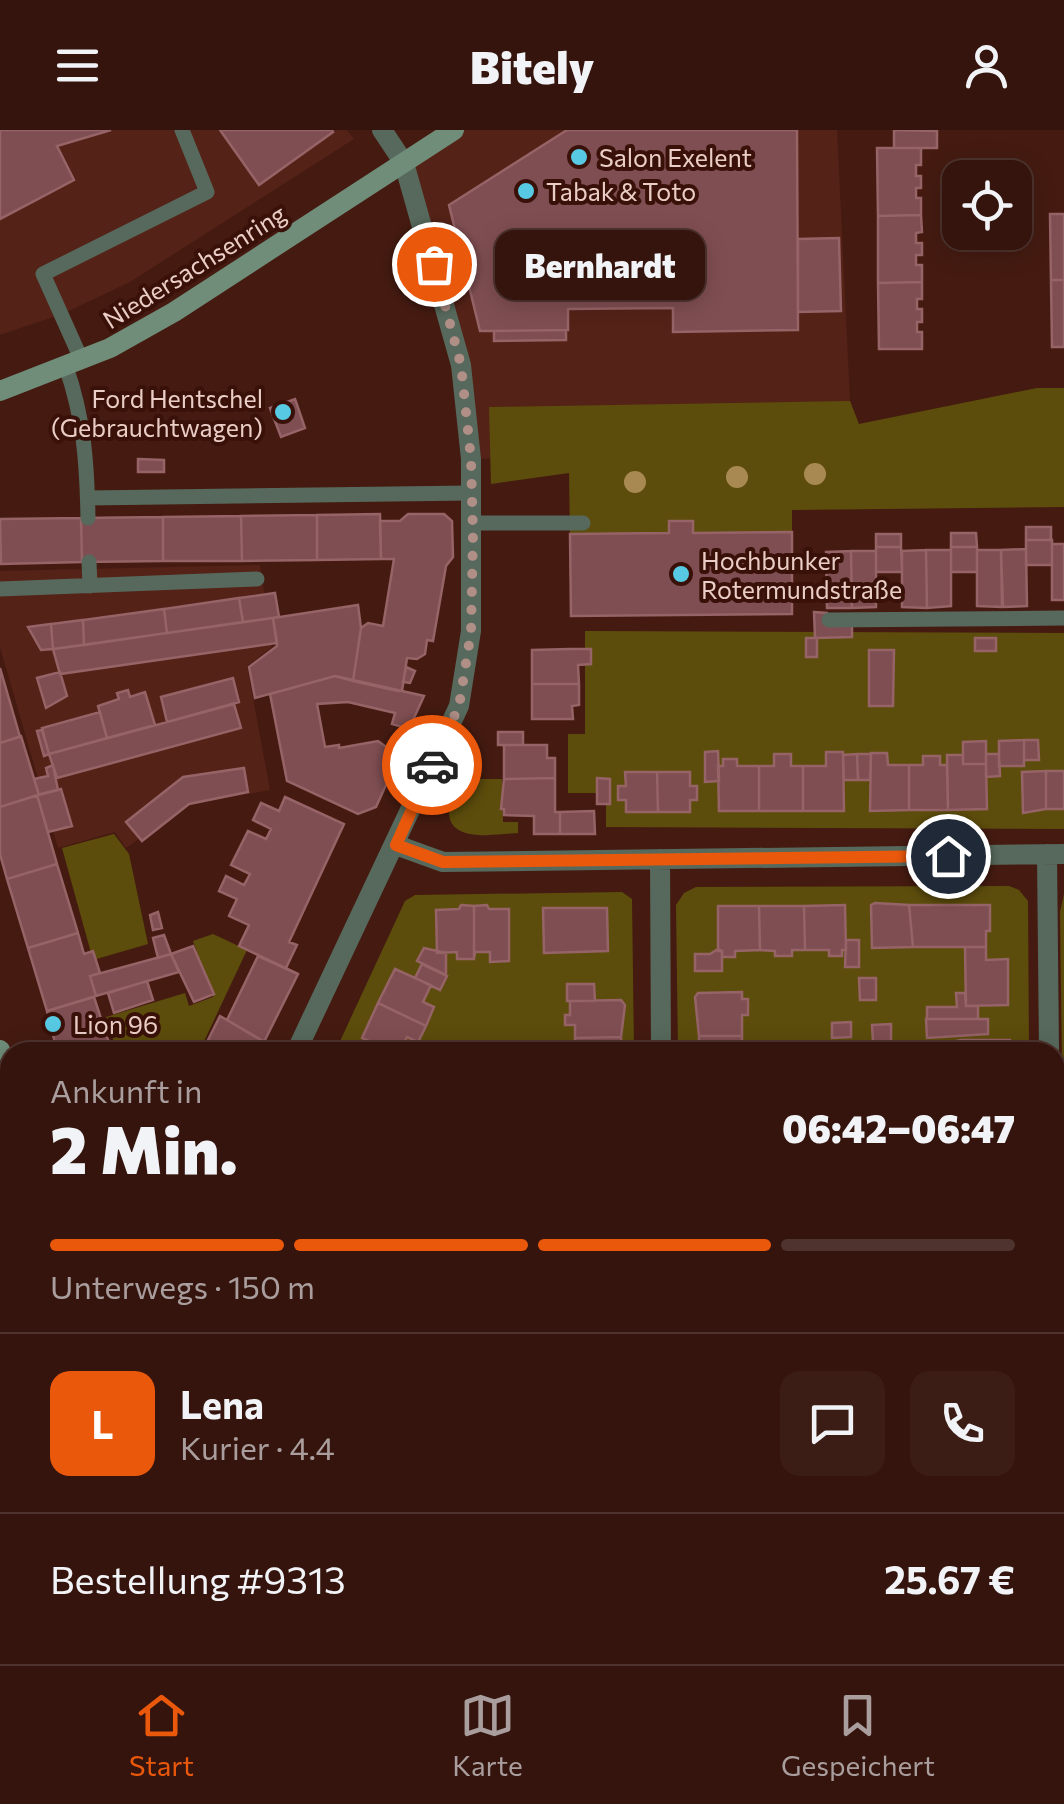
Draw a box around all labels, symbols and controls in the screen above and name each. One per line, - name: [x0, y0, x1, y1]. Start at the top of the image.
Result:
- icon: menu: [50, 38, 105, 93]
- text: Bitely: [470, 38, 594, 93]
- icon: person: [959, 38, 1014, 93]
- place label: Salon Exelent: [599, 142, 752, 172]
- marker: Salon Exelent: [568, 146, 590, 168]
- map controls: [942, 160, 1032, 250]
- button: locate: [942, 160, 1032, 250]
- place label: Tabak & Toto: [546, 176, 696, 206]
- marker: Tabak & Toto: [515, 180, 537, 202]
- street label: Niedersachsenring: [97, 197, 291, 334]
- pin: [392, 222, 477, 307]
- callout: Bernhardt: [494, 229, 704, 299]
- icon: bag: [407, 237, 462, 292]
- text: Bernhardt: [524, 245, 676, 285]
- place label: Ford Hentschel (Gebrauchtwagen): [51, 383, 263, 442]
- marker: Ford Hentschel (Gebrauchtwagen): [272, 401, 294, 423]
- place label: Hochbunker Rotermundstraße: [701, 545, 902, 604]
- marker: Hochbunker Rotermundstraße: [670, 563, 692, 585]
- courier: [382, 715, 482, 815]
- icon: car: [405, 738, 460, 793]
- pin: [906, 814, 991, 899]
- icon: home: [921, 829, 976, 884]
- place label: Lion 96: [73, 1009, 158, 1039]
- marker: Lion 96: [42, 1013, 64, 1035]
- text: Ankunft in: [50, 1070, 202, 1110]
- text: 06:42–06:47: [782, 1104, 1015, 1151]
- text: 2 Min.: [50, 1108, 238, 1187]
- text: Unterwegs · 150 m: [50, 1266, 315, 1306]
- button: chat: [780, 1371, 885, 1476]
- button: phone: [910, 1371, 1015, 1476]
- text: Lena: [180, 1380, 264, 1427]
- text: L: [91, 1400, 114, 1447]
- text: Kurier · 4.4: [180, 1427, 335, 1467]
- text: Bestellung #9313: [50, 1555, 346, 1602]
- text: 25.67 €: [884, 1555, 1015, 1602]
- tab: Start: [129, 1688, 194, 1782]
- tab: Karte: [452, 1688, 523, 1782]
- tab: Gespeichert: [781, 1688, 935, 1782]

